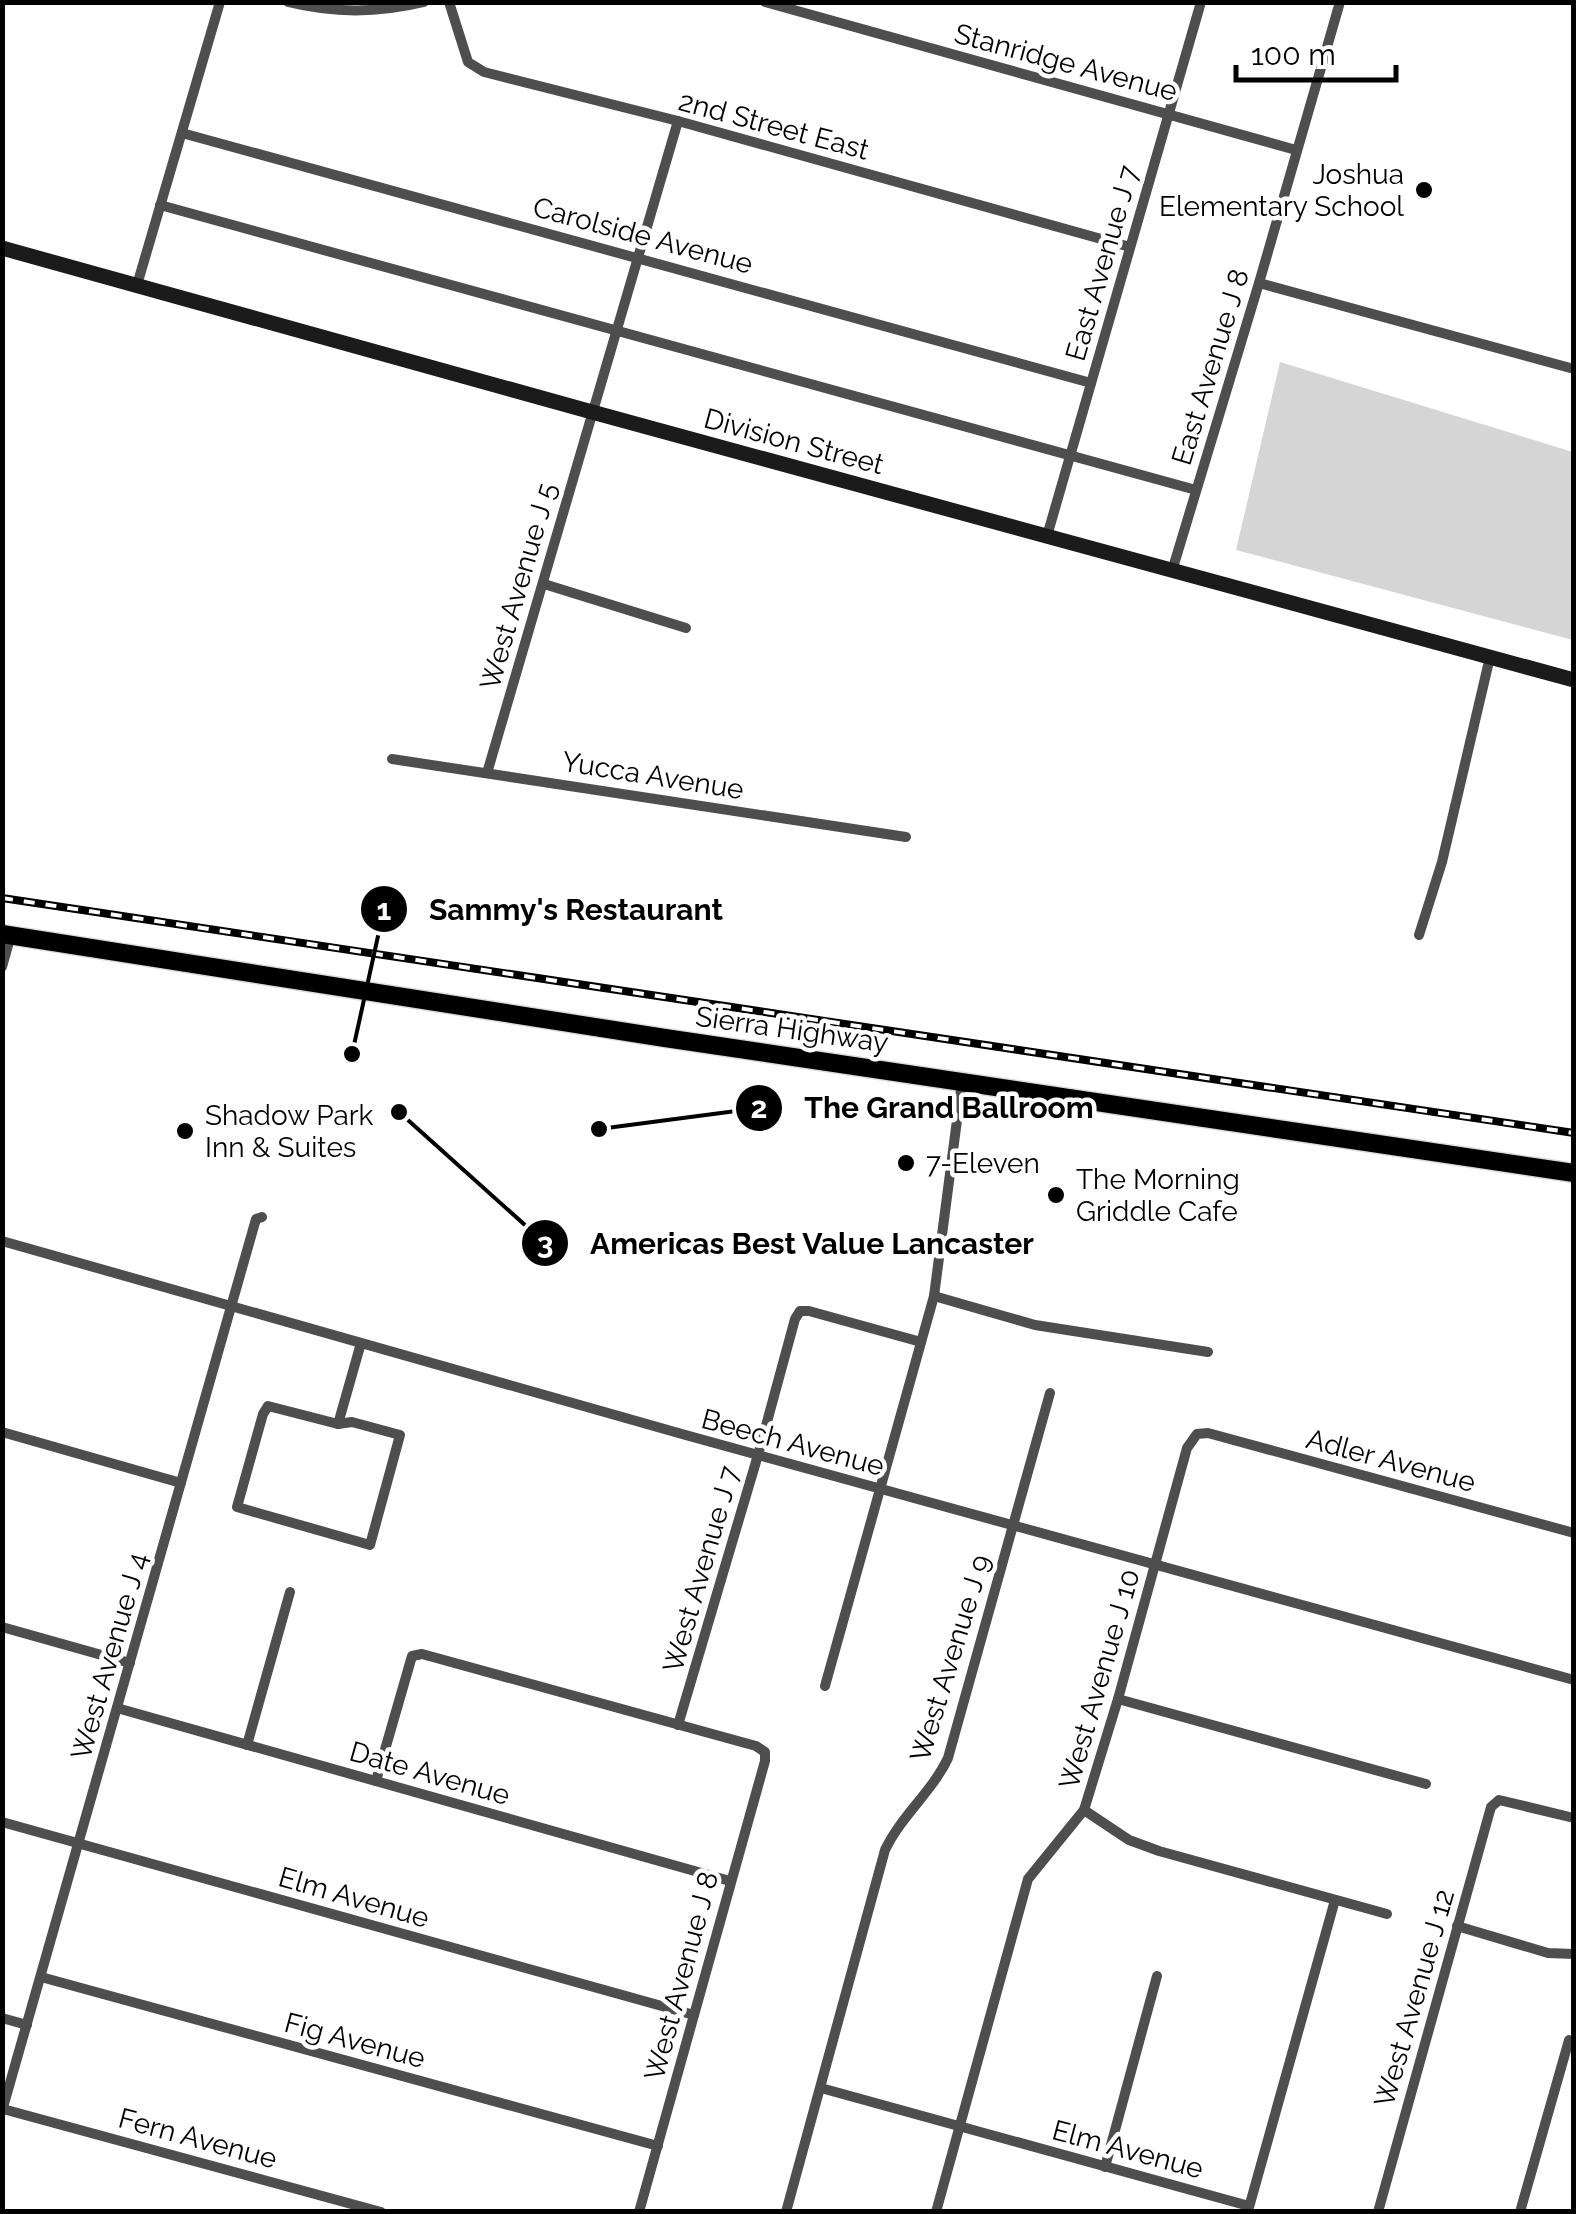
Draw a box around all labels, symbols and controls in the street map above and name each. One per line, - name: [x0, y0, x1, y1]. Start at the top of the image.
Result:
- street label: Stanridge Avenue: [951, 17, 1181, 108]
- scale bar: [1236, 20, 1396, 82]
- text: 100 m: [1251, 37, 1336, 72]
- street label: 2nd Street East: [675, 84, 873, 167]
- place label: Joshua Elementary School: [1159, 158, 1404, 223]
- street label: East Avenue J 7: [1059, 162, 1146, 365]
- marker: Joshua Elementary School: [1413, 179, 1435, 201]
- street label: Carolside Avenue: [529, 190, 756, 281]
- street label: East Avenue J 8: [1165, 265, 1256, 469]
- street label: Division Street: [700, 402, 888, 481]
- street label: West Avenue J 5: [473, 479, 564, 693]
- street label: Yucca Avenue: [560, 745, 746, 806]
- callout: Sammy's Restaurant: [359, 879, 743, 939]
- text: 1: [377, 892, 392, 927]
- text: Sammy's Restaurant: [429, 892, 724, 927]
- street label: Sierra Highway: [694, 1000, 890, 1059]
- callout: The Grand Ballroom: [734, 1078, 1114, 1138]
- text: 2: [751, 1090, 767, 1125]
- text: The Grand Ballroom: [804, 1090, 1094, 1125]
- place label: Shadow Park Inn & Suites: [205, 1099, 374, 1164]
- marker: Shadow Park Inn & Suites: [174, 1120, 196, 1142]
- place label: 7-Eleven: [926, 1147, 1040, 1180]
- marker: 7-Eleven: [895, 1152, 917, 1174]
- place label: The Morning Griddle Cafe: [1076, 1163, 1240, 1228]
- marker: The Morning Griddle Cafe: [1045, 1184, 1067, 1206]
- callout: Americas Best Value Lancaster: [520, 1213, 1055, 1273]
- text: 3: [537, 1226, 553, 1261]
- text: Americas Best Value Lancaster: [590, 1226, 1034, 1261]
- street label: Beech Avenue: [698, 1402, 888, 1483]
- street label: Adler Avenue: [1303, 1422, 1479, 1499]
- street label: West Avenue J 7: [656, 1462, 747, 1676]
- street label: West Avenue J 4: [64, 1549, 155, 1763]
- street label: West Avenue J 9: [903, 1551, 998, 1766]
- street label: West Avenue J 10: [1052, 1565, 1147, 1793]
- street label: Date Avenue: [346, 1735, 514, 1812]
- street label: Elm Avenue: [275, 1860, 433, 1935]
- street label: West Avenue J 8: [638, 1868, 725, 2084]
- street label: West Avenue J 12: [1368, 1886, 1461, 2111]
- street label: Fig Avenue: [281, 2006, 429, 2075]
- street label: Fern Avenue: [115, 2101, 281, 2175]
- street label: Elm Avenue: [1049, 2113, 1207, 2185]

